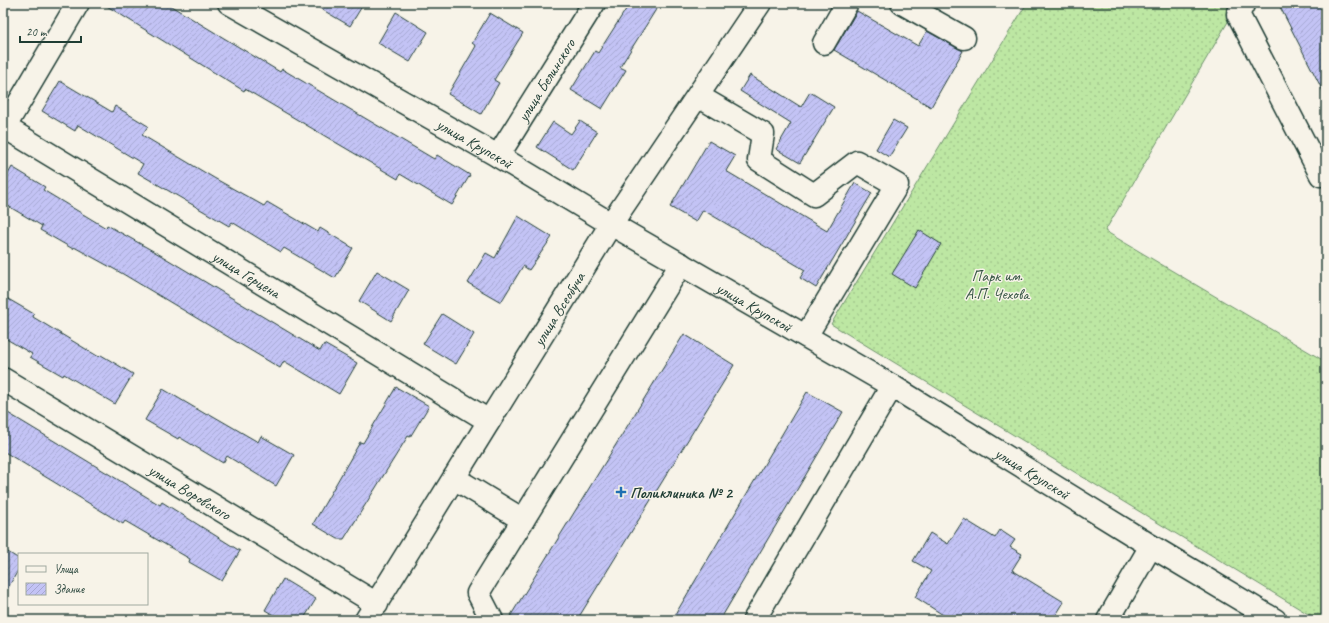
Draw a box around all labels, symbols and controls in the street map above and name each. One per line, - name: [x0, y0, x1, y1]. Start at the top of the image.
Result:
- scale bar: [20, 18, 81, 44]
- text: 20 m: [26, 24, 48, 40]
- street label: улица Белинского: [513, 34, 581, 126]
- street label: улица Крупской: [432, 114, 517, 174]
- street label: улица Герцена: [208, 246, 285, 304]
- park label: Парк им. А.П. Чехова: [965, 266, 1030, 304]
- street label: улица Всеобуча: [529, 268, 590, 351]
- street label: улица Крупской: [712, 277, 797, 338]
- street label: улица Крупской: [990, 443, 1074, 505]
- street label: улица Воровского: [144, 459, 235, 525]
- place label: Поликлиника № 2: [630, 483, 734, 503]
- marker: Поликлиника № 2: [615, 486, 627, 498]
- legend: [18, 553, 148, 605]
- text: Улица: [54, 561, 79, 577]
- text: Здание: [54, 581, 85, 597]

